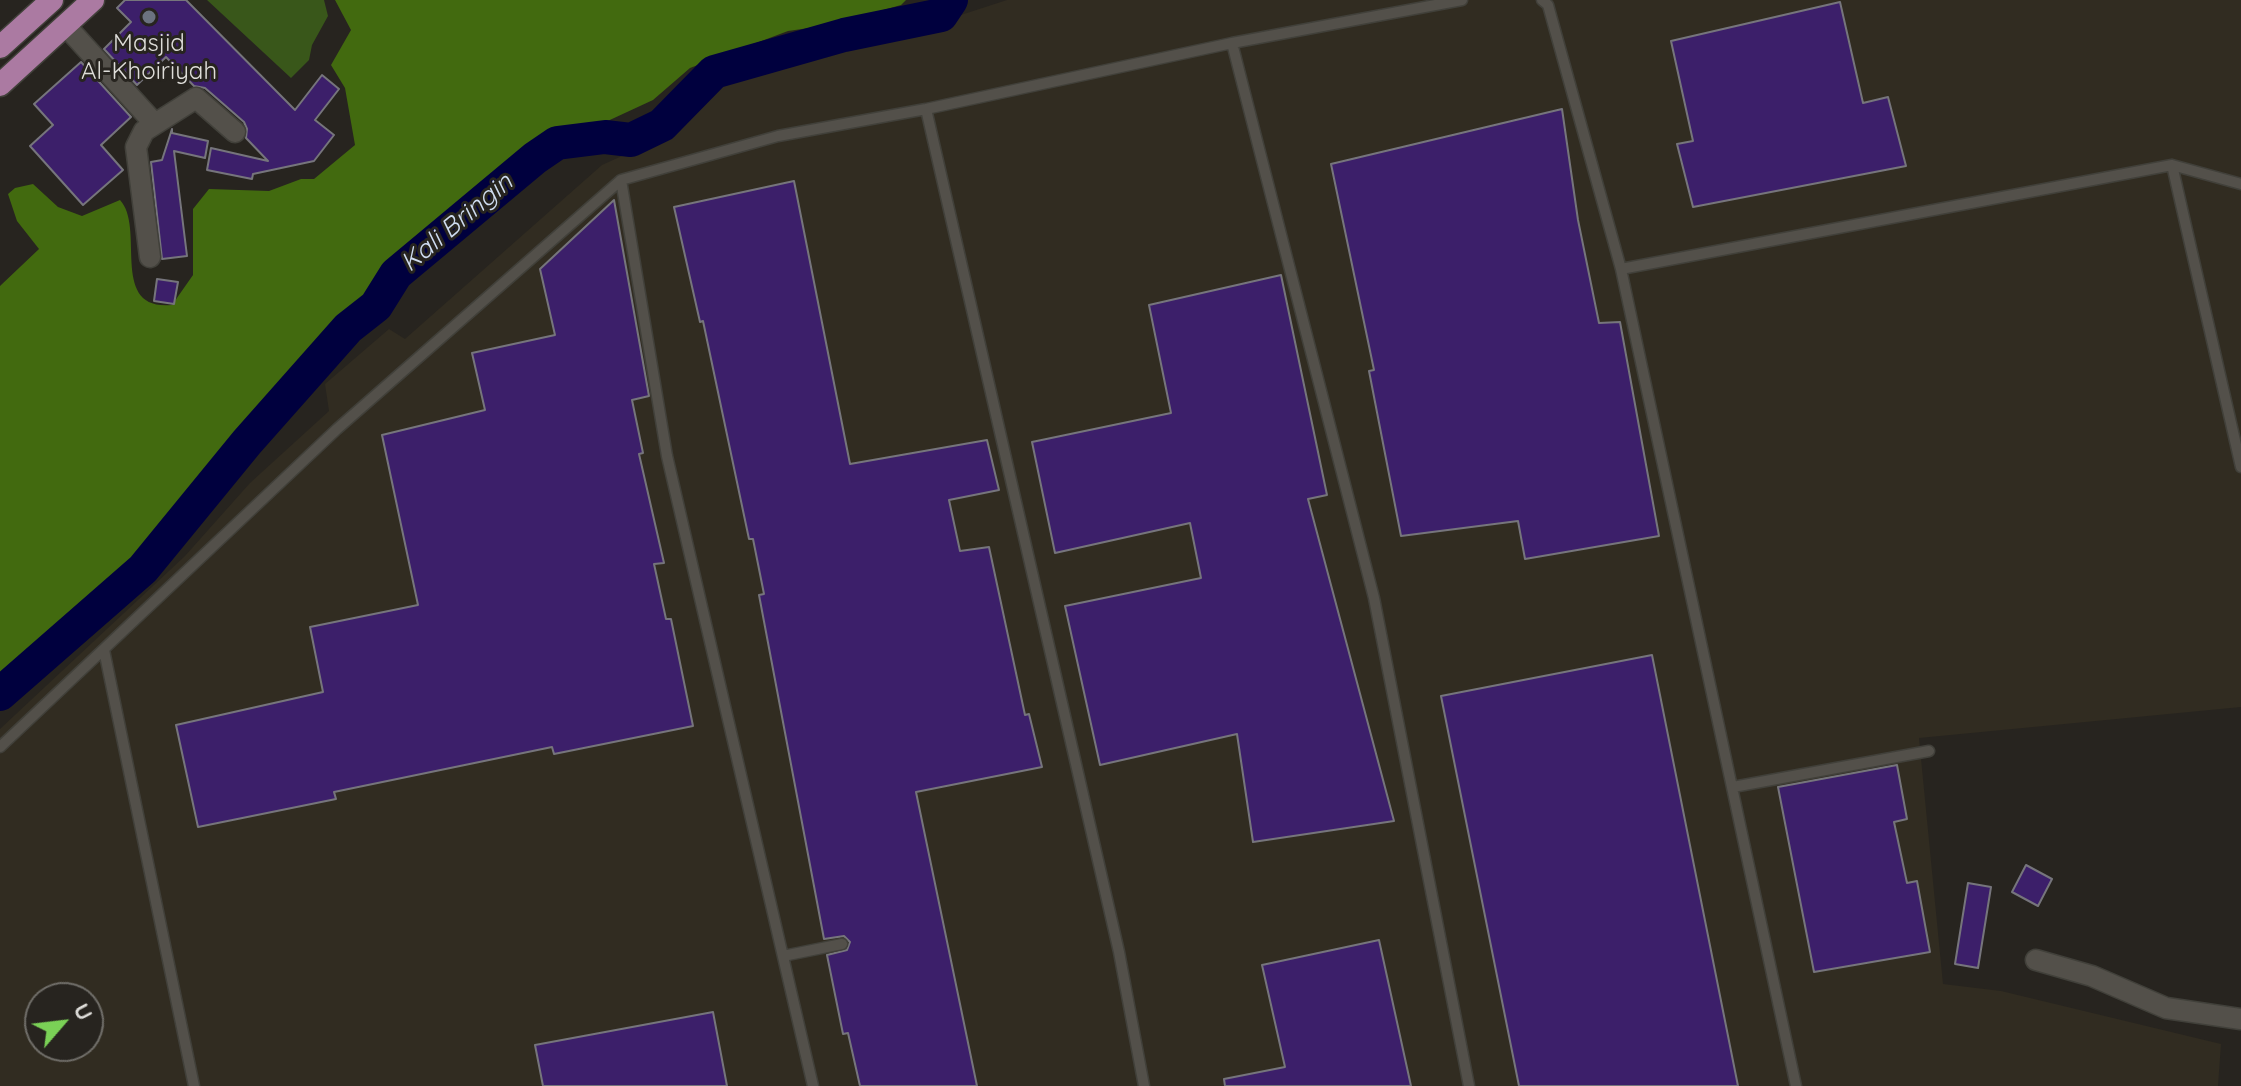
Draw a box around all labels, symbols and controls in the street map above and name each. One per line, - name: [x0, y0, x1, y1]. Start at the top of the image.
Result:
- marker: Masjid Al-Khoiriyah: [140, 8, 158, 26]
- place label: Masjid Al-Khoiriyah: [81, 30, 217, 86]
- water label: Kali Bringin: [395, 167, 519, 279]
- north arrow: [24, 982, 104, 1062]
- text: U: [67, 998, 99, 1025]

